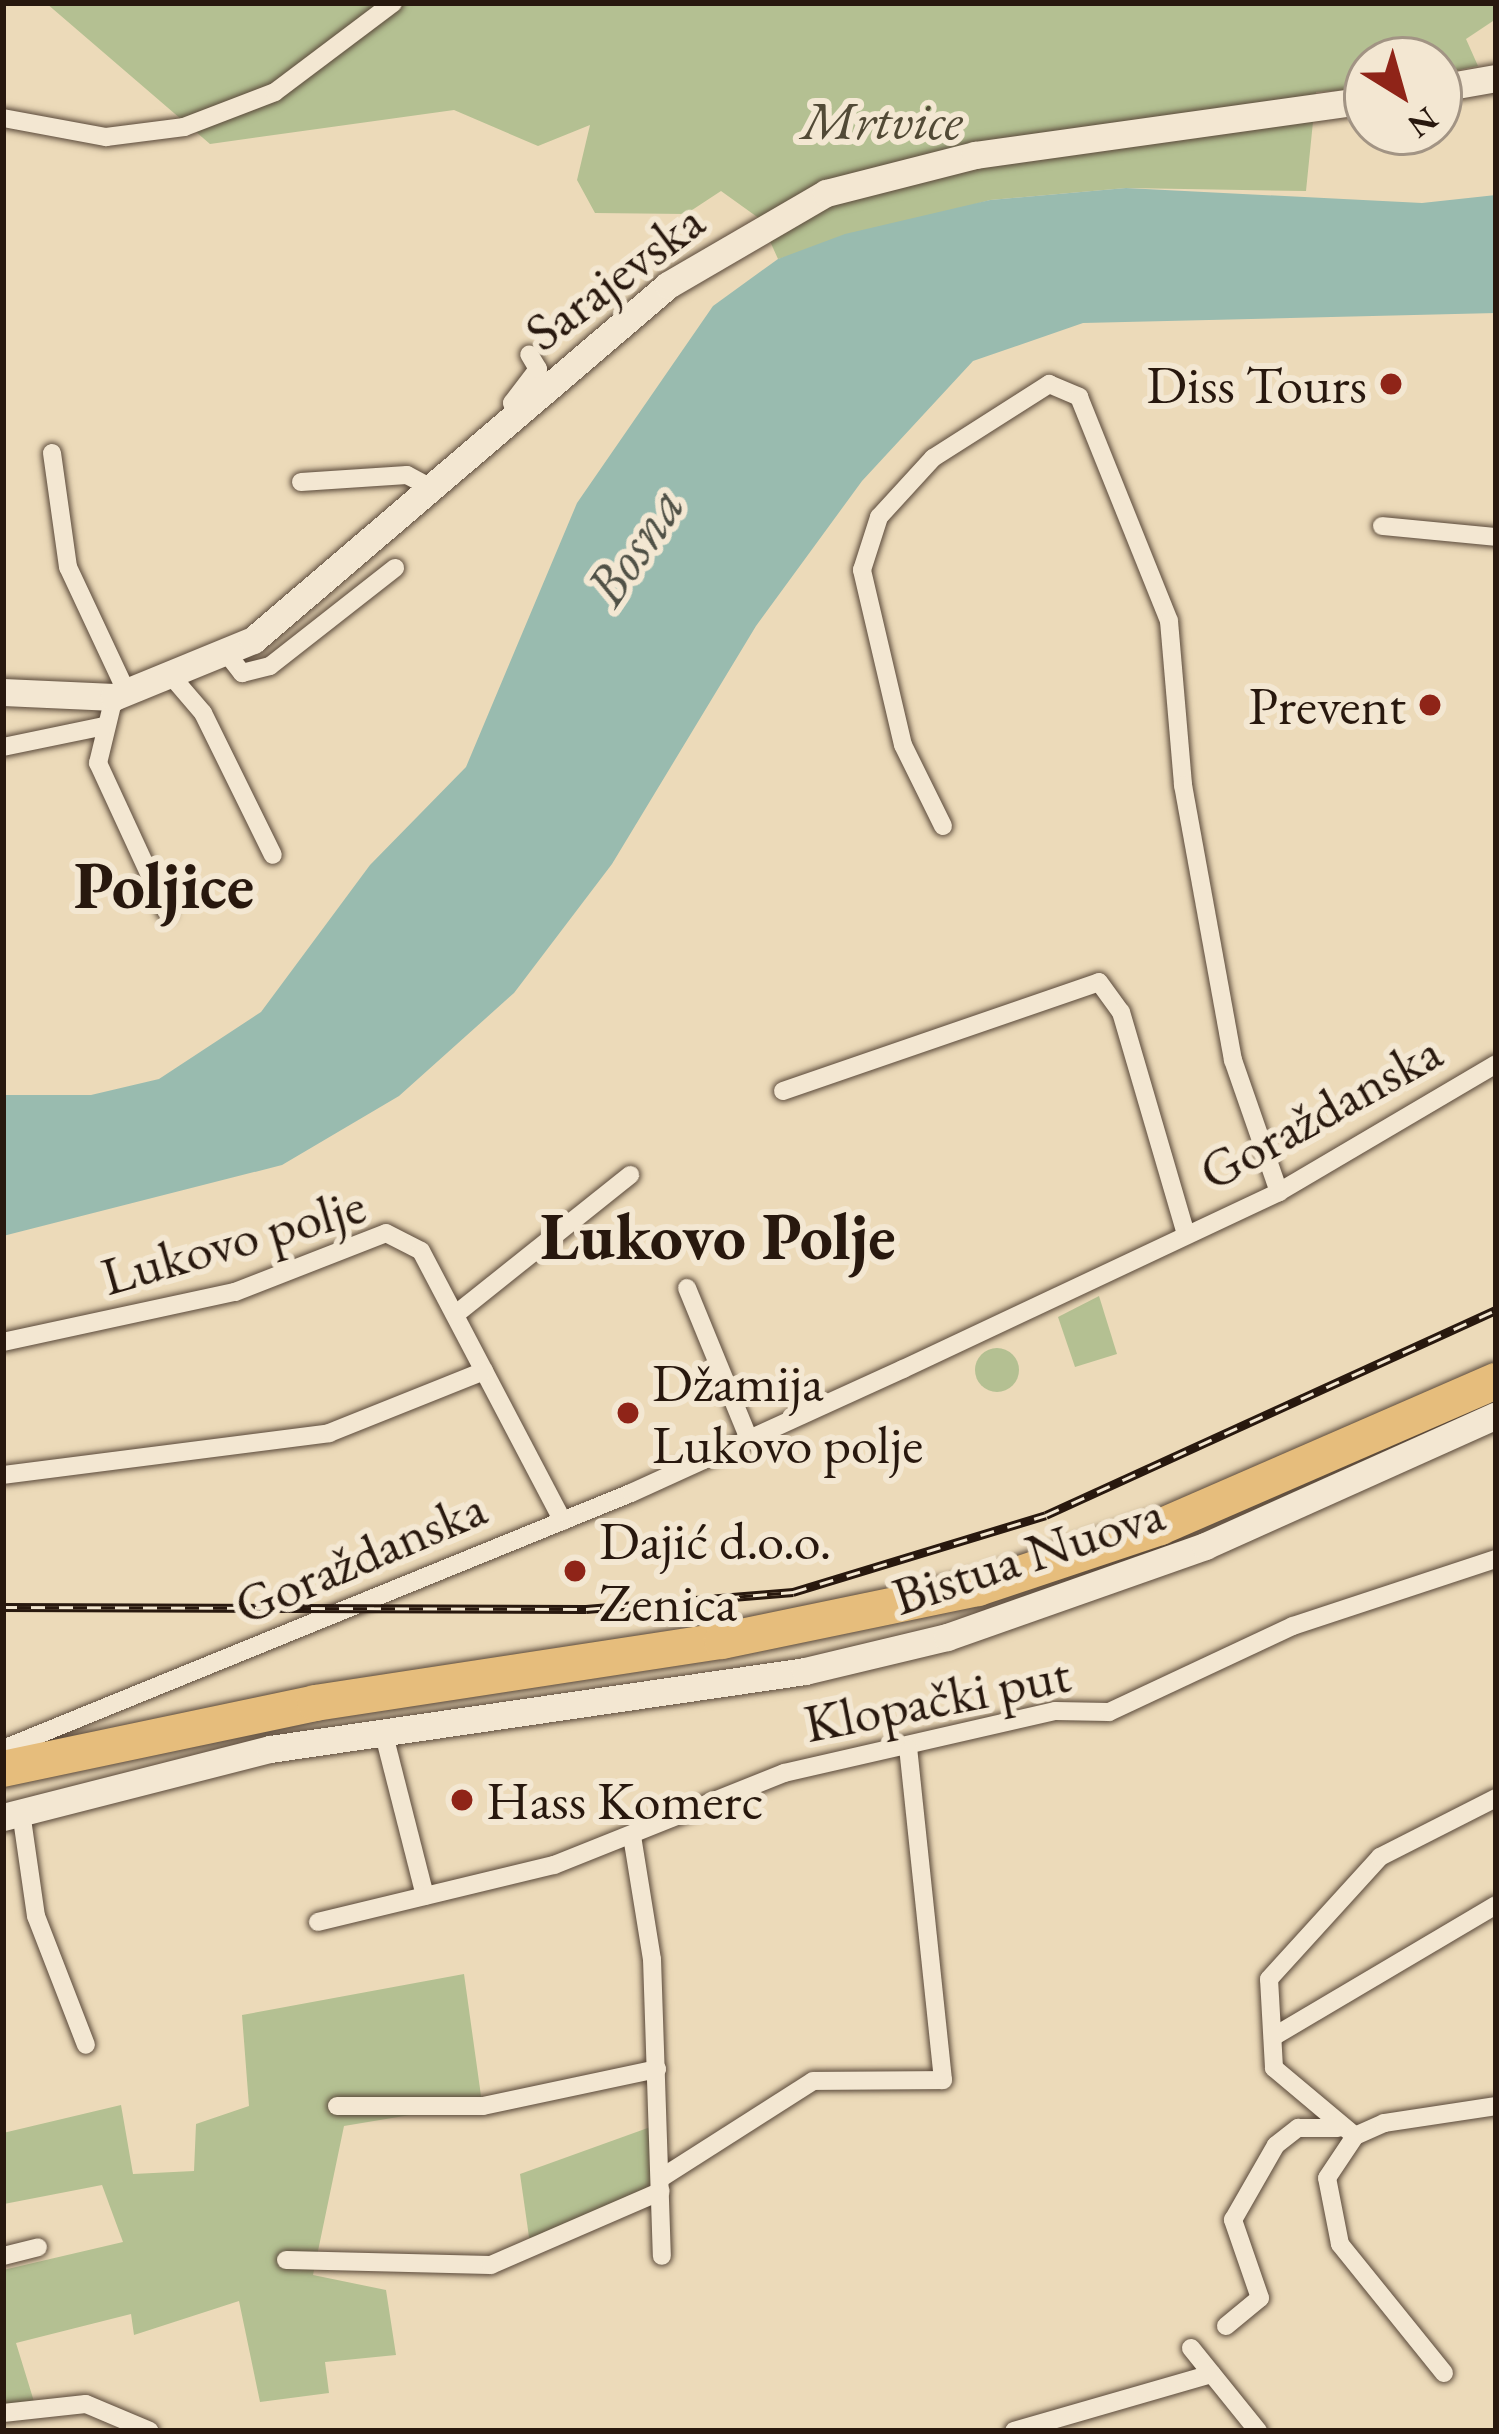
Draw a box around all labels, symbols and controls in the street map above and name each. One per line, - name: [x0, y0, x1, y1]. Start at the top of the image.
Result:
- north arrow: [1343, 36, 1463, 156]
- park label: Mrtvice: [801, 88, 963, 152]
- text: N: [1400, 98, 1447, 148]
- street label: Sarajevska: [512, 188, 716, 364]
- place label: Diss Tours: [1146, 352, 1367, 416]
- marker: Diss Tours: [1378, 371, 1404, 397]
- water label: Bosna: [571, 474, 699, 618]
- place label: Prevent: [1248, 673, 1406, 737]
- marker: Prevent: [1417, 692, 1443, 718]
- district label: Poljice: [74, 846, 254, 926]
- street label: Goraždanska: [1188, 1018, 1452, 1204]
- street label: Lukovo polje: [94, 1171, 372, 1309]
- district label: Lukovo Polje: [540, 1197, 896, 1277]
- place label: Džamija Lukovo polje: [652, 1350, 923, 1476]
- marker: Džamija Lukovo polje: [615, 1400, 641, 1426]
- street label: Goraždanska: [225, 1474, 495, 1638]
- street label: Bistua Nuova: [884, 1480, 1172, 1628]
- place label: Dajić d.o.o. Zenica: [599, 1508, 832, 1634]
- marker: Dajić d.o.o. Zenica: [562, 1558, 588, 1584]
- street label: Klopački put: [798, 1640, 1076, 1756]
- place label: Hass Komerc: [486, 1768, 764, 1832]
- marker: Hass Komerc: [449, 1787, 475, 1813]

